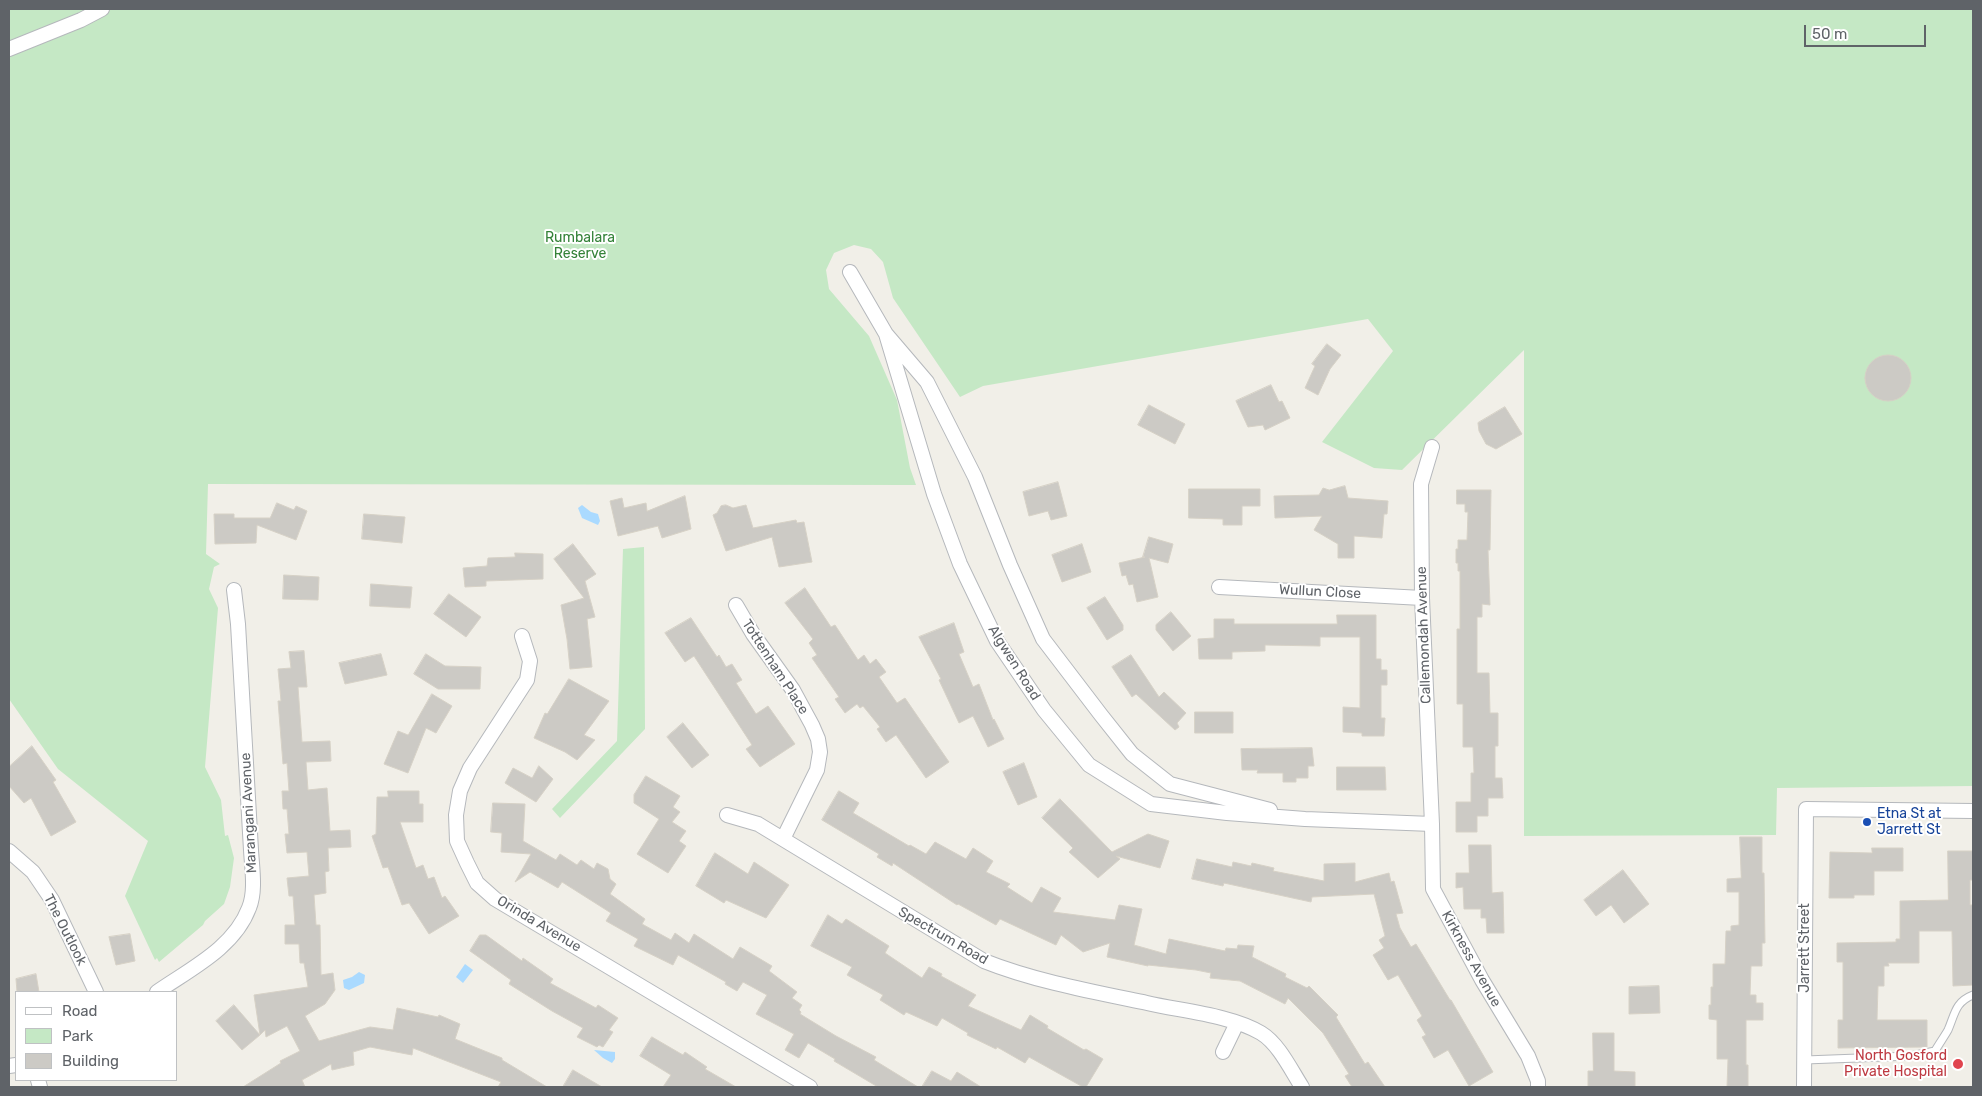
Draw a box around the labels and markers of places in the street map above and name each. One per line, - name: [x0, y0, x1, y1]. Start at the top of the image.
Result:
- place label: Etna St at Jarrett St: [1877, 806, 1941, 839]
- marker: Etna St at Jarrett St: [1861, 816, 1873, 828]
- place label: North Gosford Private Hospital: [1844, 1048, 1947, 1080]
- marker: North Gosford Private Hospital: [1951, 1057, 1965, 1071]

